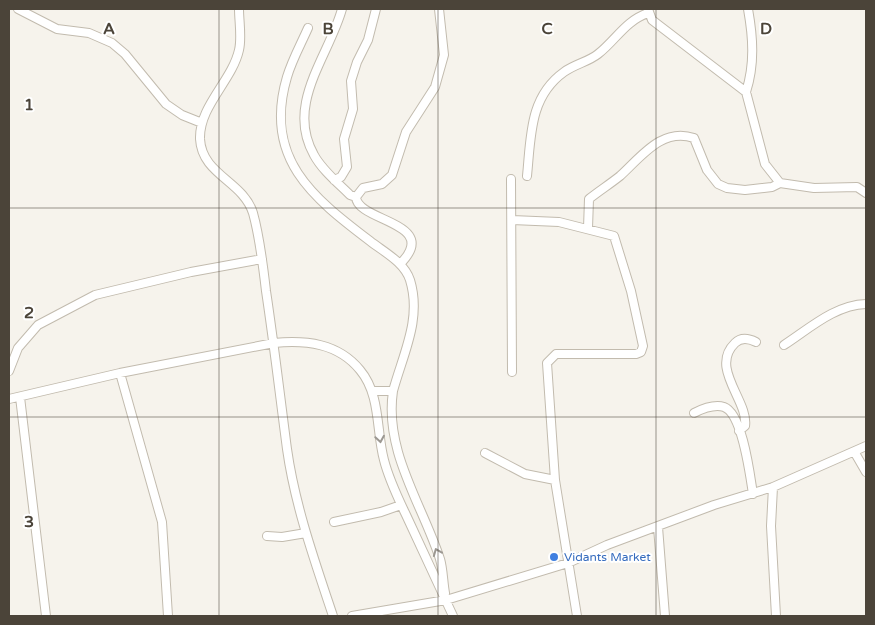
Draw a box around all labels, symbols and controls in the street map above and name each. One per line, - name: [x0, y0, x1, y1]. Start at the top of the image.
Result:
- text: A: [103, 19, 115, 39]
- text: B: [322, 19, 334, 39]
- text: C: [541, 19, 553, 39]
- text: D: [760, 19, 772, 39]
- text: 1: [24, 95, 34, 115]
- text: 2: [24, 303, 34, 323]
- one-way arrow: [375, 435, 385, 443]
- text: 3: [24, 512, 34, 532]
- one-way arrow: [433, 548, 443, 557]
- place label: Vidants Market: [564, 550, 651, 564]
- marker: Vidants Market: [548, 551, 560, 563]

